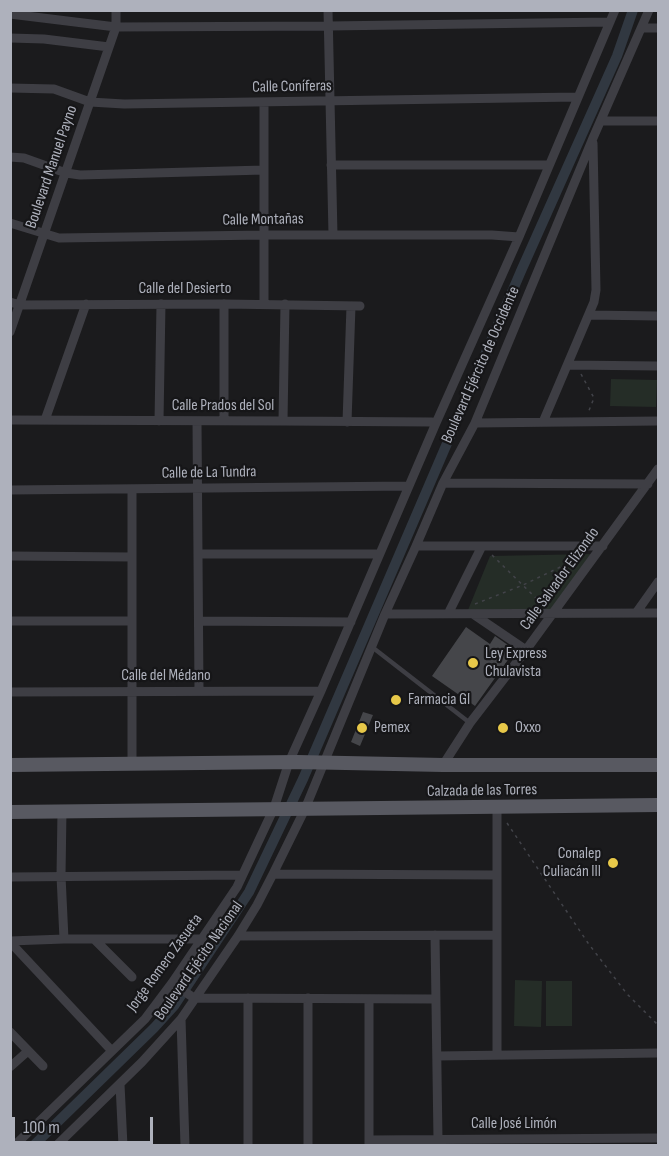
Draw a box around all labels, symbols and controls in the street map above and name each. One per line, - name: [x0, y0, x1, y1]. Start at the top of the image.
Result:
- street label: Calle Coníferas: [252, 77, 332, 97]
- street label: Boulevard Manuel Payno: [22, 103, 82, 231]
- street label: Calle Montañas: [222, 210, 304, 230]
- street label: Calle del Desierto: [139, 279, 231, 299]
- street label: Boulevard Ejército de Occidente: [438, 284, 524, 446]
- street label: Calle Prados del Sol: [172, 396, 274, 416]
- street label: Calle de La Tundra: [161, 463, 257, 483]
- street label: Calle Salvador Elizondo: [516, 524, 604, 634]
- place label: Ley Express Chulavista: [485, 644, 547, 682]
- marker: Ley Express Chulavista: [466, 656, 480, 670]
- street label: Calle del Médano: [121, 666, 211, 686]
- place label: Farmacia GI: [408, 690, 470, 710]
- marker: Farmacia GI: [389, 693, 403, 707]
- place label: Pemex: [374, 718, 410, 738]
- place label: Oxxo: [515, 718, 541, 738]
- marker: Pemex: [355, 721, 369, 735]
- marker: Oxxo: [496, 721, 510, 735]
- street label: Calzada de las Torres: [427, 780, 537, 802]
- place label: Conalep Culiacán III: [543, 844, 601, 882]
- marker: Conalep Culiacán III: [606, 856, 620, 870]
- street label: Boulevard Ejécito Nacional: [151, 898, 247, 1024]
- street label: Jorge Romero Zasueta: [123, 911, 207, 1015]
- scale bar: [15, 1105, 156, 1143]
- street label: Calle José Limón: [471, 1114, 557, 1134]
- text: 100 m: [23, 1117, 60, 1138]

